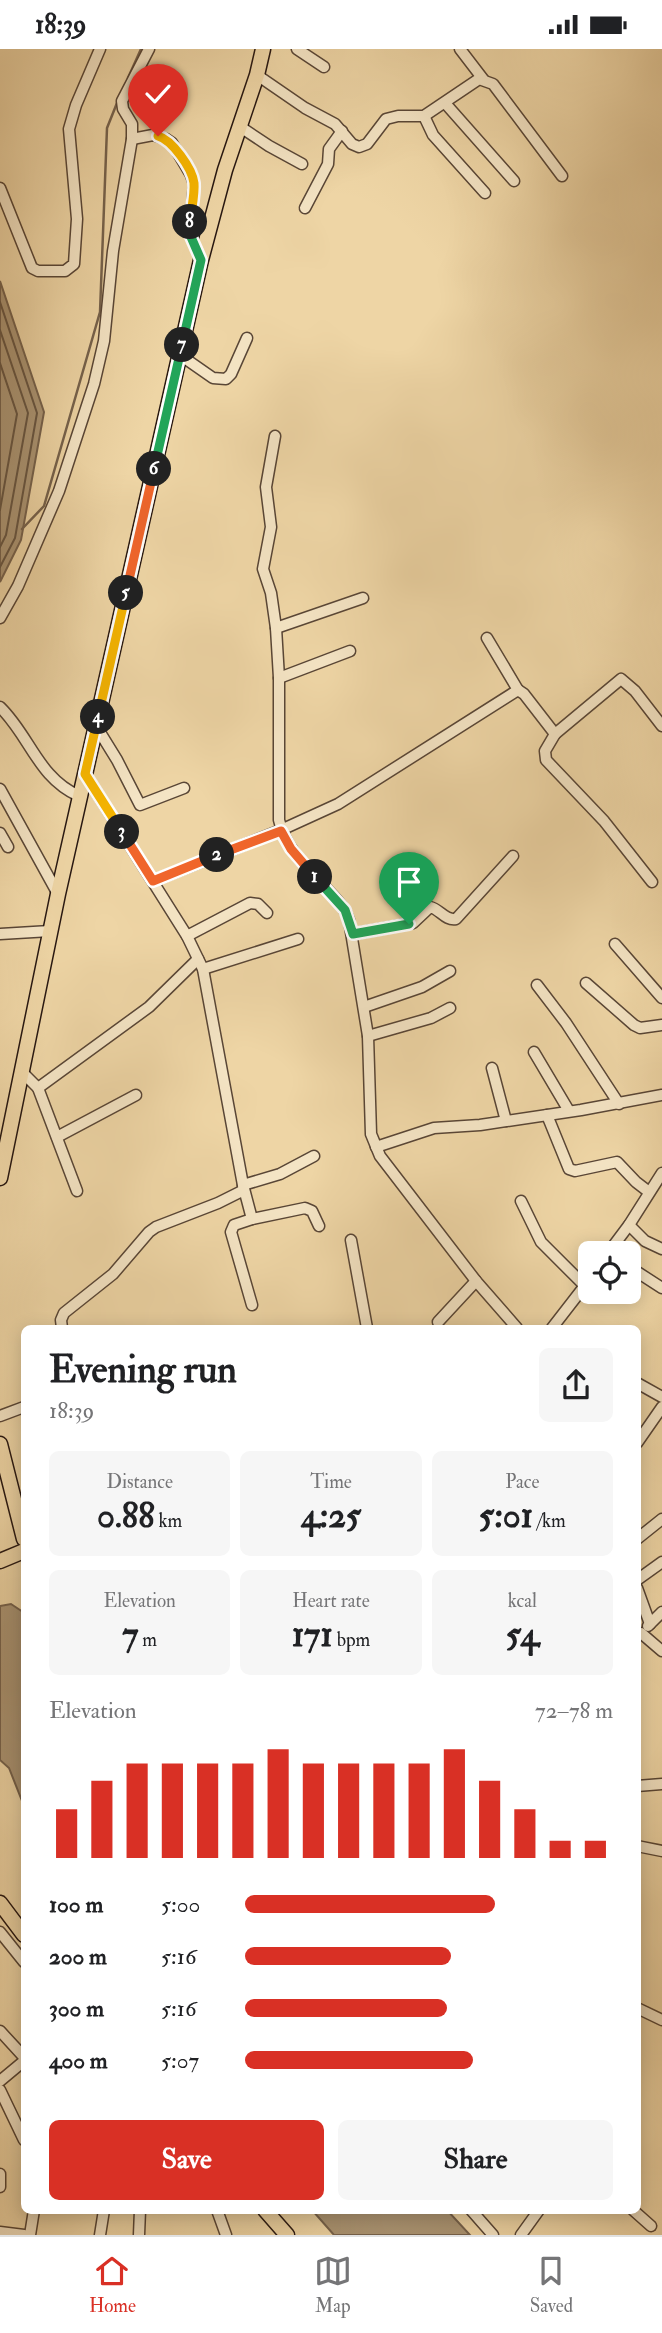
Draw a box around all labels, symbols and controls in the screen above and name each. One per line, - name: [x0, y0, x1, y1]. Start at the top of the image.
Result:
- text: 18:39: [35, 9, 86, 41]
- pin: [128, 64, 188, 136]
- icon: check: [139, 75, 177, 113]
- pin: 8: [172, 205, 208, 239]
- text: 8: [185, 209, 194, 233]
- pin: 7: [164, 327, 200, 363]
- text: 7: [177, 332, 186, 356]
- pin: 6: [136, 451, 172, 487]
- text: 6: [149, 456, 158, 480]
- pin: 5: [108, 575, 144, 611]
- text: 5: [121, 580, 130, 604]
- pin: 4: [80, 699, 116, 735]
- text: 4: [92, 704, 103, 728]
- pin: 3: [104, 815, 140, 849]
- text: 3: [118, 819, 125, 843]
- pin: 2: [200, 837, 234, 873]
- text: 2: [212, 842, 221, 866]
- pin: [379, 852, 439, 924]
- pin: 1: [298, 859, 332, 895]
- icon: arrive: [390, 863, 428, 901]
- text: 1: [311, 864, 318, 888]
- map controls: [578, 1241, 641, 1304]
- button: locate: [578, 1241, 641, 1304]
- text: Evening run: [49, 1346, 237, 1394]
- button: share: [539, 1348, 613, 1422]
- text: 18:39: [49, 1396, 94, 1425]
- text: Distance: [106, 1470, 173, 1494]
- text: Time: [310, 1470, 352, 1494]
- text: Pace: [505, 1470, 539, 1494]
- text: 0.88: [97, 1494, 155, 1538]
- text: 4:25: [301, 1494, 361, 1538]
- text: 5:01: [479, 1494, 533, 1538]
- text: km: [155, 1509, 182, 1533]
- text: /km: [533, 1509, 566, 1533]
- text: Elevation: [103, 1589, 176, 1613]
- text: Heart rate: [292, 1589, 370, 1613]
- text: kcal: [508, 1589, 537, 1613]
- text: 7: [122, 1613, 138, 1657]
- text: 171: [292, 1613, 333, 1657]
- text: 54: [506, 1613, 539, 1657]
- text: m: [138, 1628, 157, 1652]
- text: bpm: [333, 1628, 370, 1652]
- text: Elevation: [49, 1696, 137, 1725]
- text: 72–78 m: [535, 1696, 613, 1725]
- text: 100 m: [49, 1890, 103, 1919]
- text: 5:00: [161, 1890, 200, 1919]
- text: 200 m: [49, 1942, 107, 1971]
- text: 5:16: [161, 1942, 197, 1971]
- text: 300 m: [49, 1994, 104, 2023]
- text: 5:16: [161, 1994, 197, 2023]
- text: 400 m: [49, 2046, 108, 2075]
- text: 5:07: [161, 2046, 199, 2075]
- button: Save: [49, 2120, 324, 2200]
- button: Share: [338, 2120, 613, 2200]
- tab: Home: [89, 2252, 136, 2318]
- tab: Map: [314, 2252, 352, 2318]
- tab: Saved: [530, 2252, 573, 2318]

